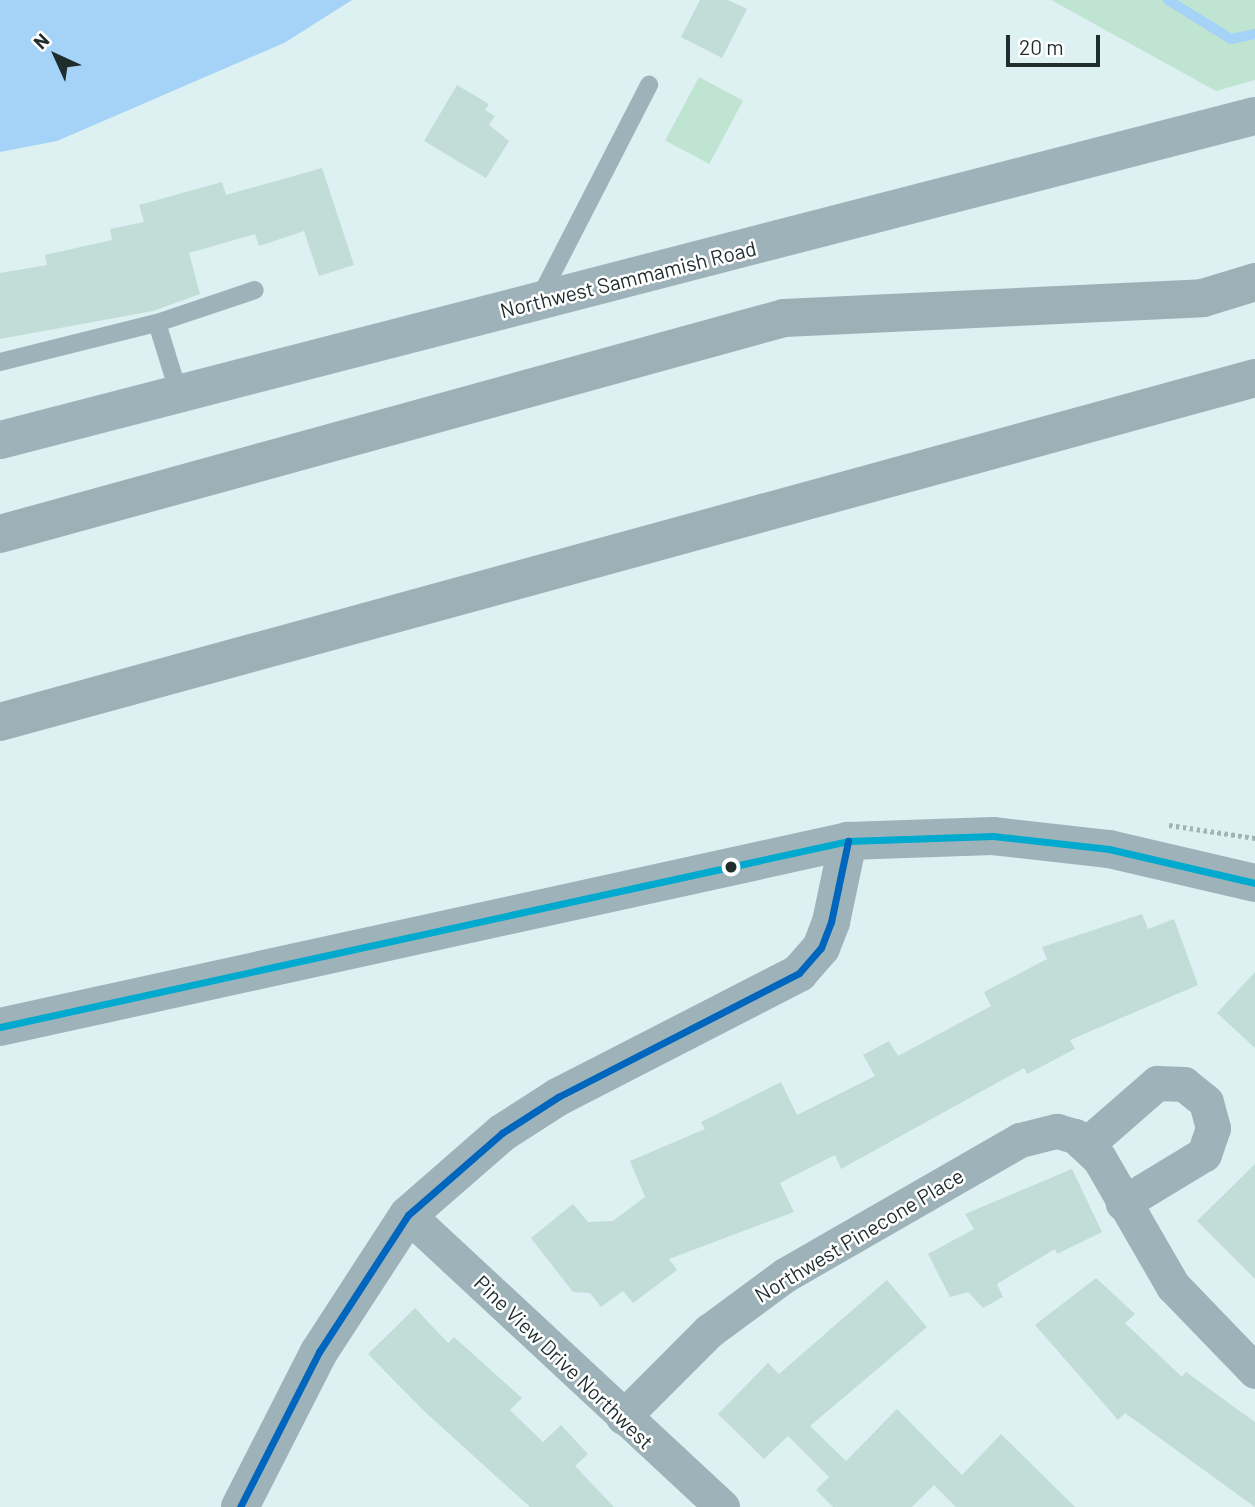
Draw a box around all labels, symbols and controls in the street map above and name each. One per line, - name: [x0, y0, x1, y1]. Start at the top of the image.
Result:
- north arrow: [21, 21, 91, 91]
- scale bar: [1010, 21, 1104, 65]
- text: N: [28, 28, 53, 53]
- text: 20 m: [1019, 34, 1064, 59]
- street label: Northwest Sammamish Road: [497, 235, 759, 323]
- unlabelled marker: [724, 860, 738, 874]
- street label: Northwest Pinecone Place: [750, 1163, 968, 1307]
- street label: Pine View Drive Northwest: [469, 1270, 659, 1454]

